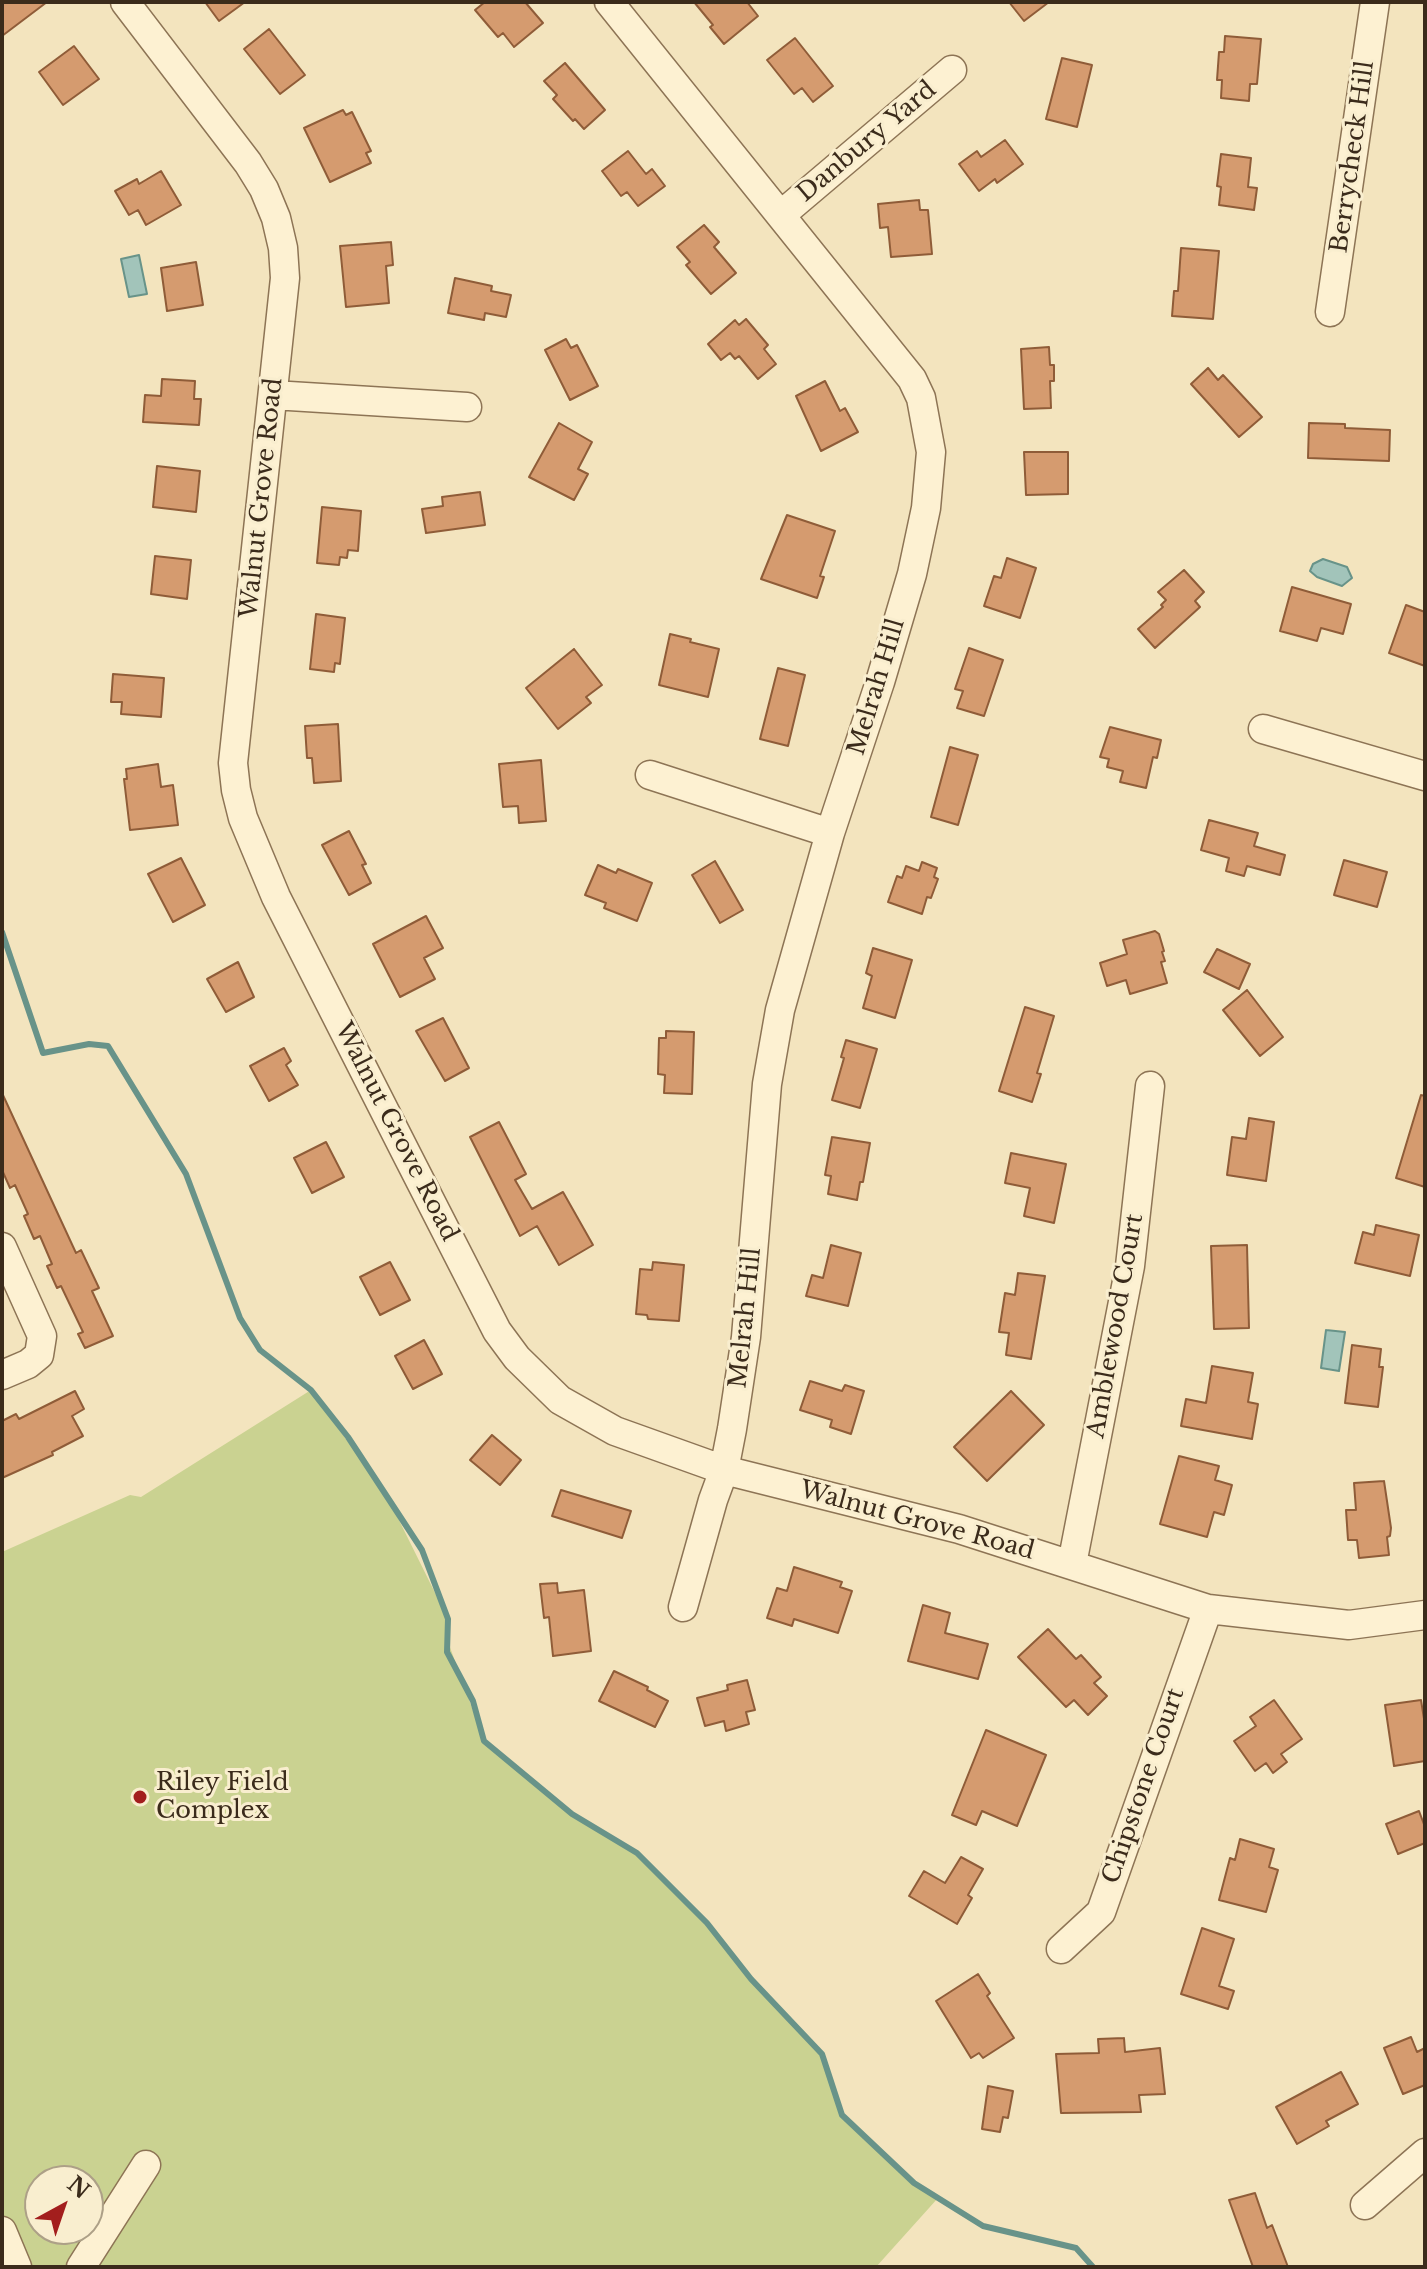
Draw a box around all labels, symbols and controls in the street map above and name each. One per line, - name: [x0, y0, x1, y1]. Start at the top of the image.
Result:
- street label: Berrycheck Hill: [1325, 59, 1381, 255]
- street label: Danbury Yard: [792, 76, 942, 208]
- street label: Walnut Grove Road: [235, 376, 289, 620]
- street label: Melrah Hill: [843, 615, 911, 759]
- street label: Walnut Grove Road: [328, 1018, 464, 1246]
- street label: Amblewood Court: [1082, 1212, 1150, 1440]
- street label: Melrah Hill: [724, 1246, 768, 1390]
- street label: Walnut Grove Road: [797, 1476, 1037, 1566]
- street label: Chipstone Court: [1097, 1685, 1191, 1887]
- place label: Riley Field Complex: [156, 1769, 289, 1825]
- marker: Riley Field Complex: [131, 1788, 149, 1806]
- north arrow: [24, 2165, 104, 2245]
- text: N: [62, 2171, 95, 2205]

